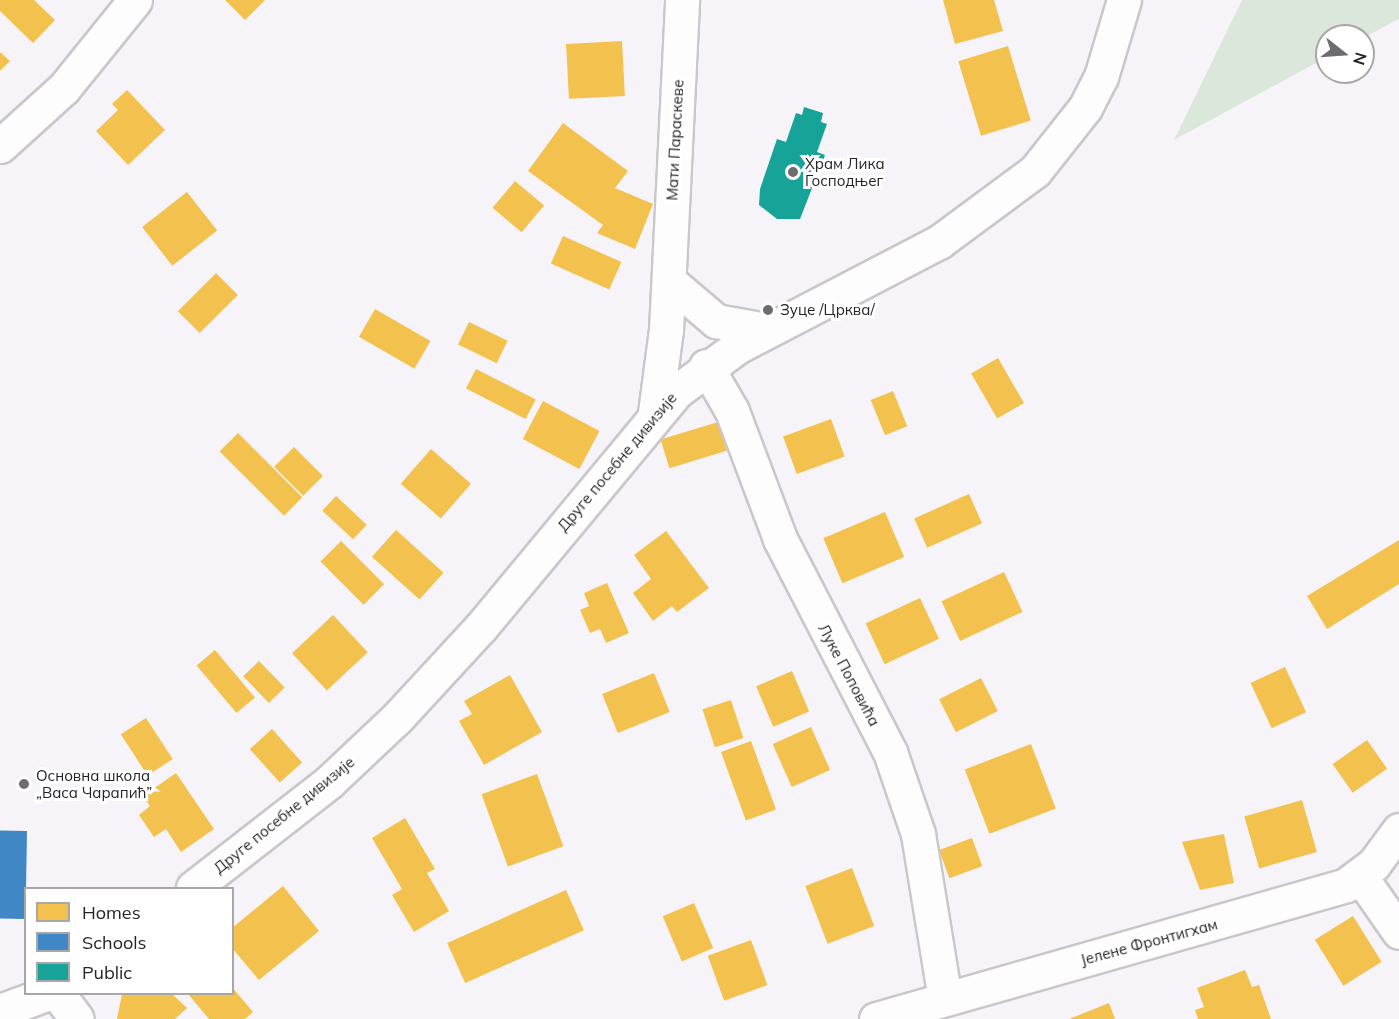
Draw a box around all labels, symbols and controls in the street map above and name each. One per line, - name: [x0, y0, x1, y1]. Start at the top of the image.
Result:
- north arrow: [1315, 24, 1375, 84]
- text: N: [1349, 50, 1372, 67]
- street label: Мати Параскеве: [663, 79, 687, 201]
- place label: Храм Лика Господњег: [805, 154, 885, 189]
- marker: Храм Лика Господњег: [786, 165, 800, 179]
- place label: Зуце /Црква/: [780, 301, 875, 319]
- marker: Зуце /Црква/: [761, 303, 775, 317]
- street label: Друге посебне дивизије: [554, 389, 680, 535]
- street label: Луке Поповића: [815, 621, 883, 729]
- street label: Друге посебне дивизије: [210, 753, 358, 877]
- place label: Основна школа „Васа Чарапић”: [36, 766, 152, 801]
- marker: Основна школа „Васа Чарапић”: [17, 777, 31, 791]
- legend: [24, 887, 234, 995]
- text: Homes: [82, 901, 141, 924]
- street label: Јелене Фронтигхам: [1078, 915, 1220, 969]
- text: Schools: [82, 931, 146, 954]
- text: Public: [82, 961, 132, 984]

